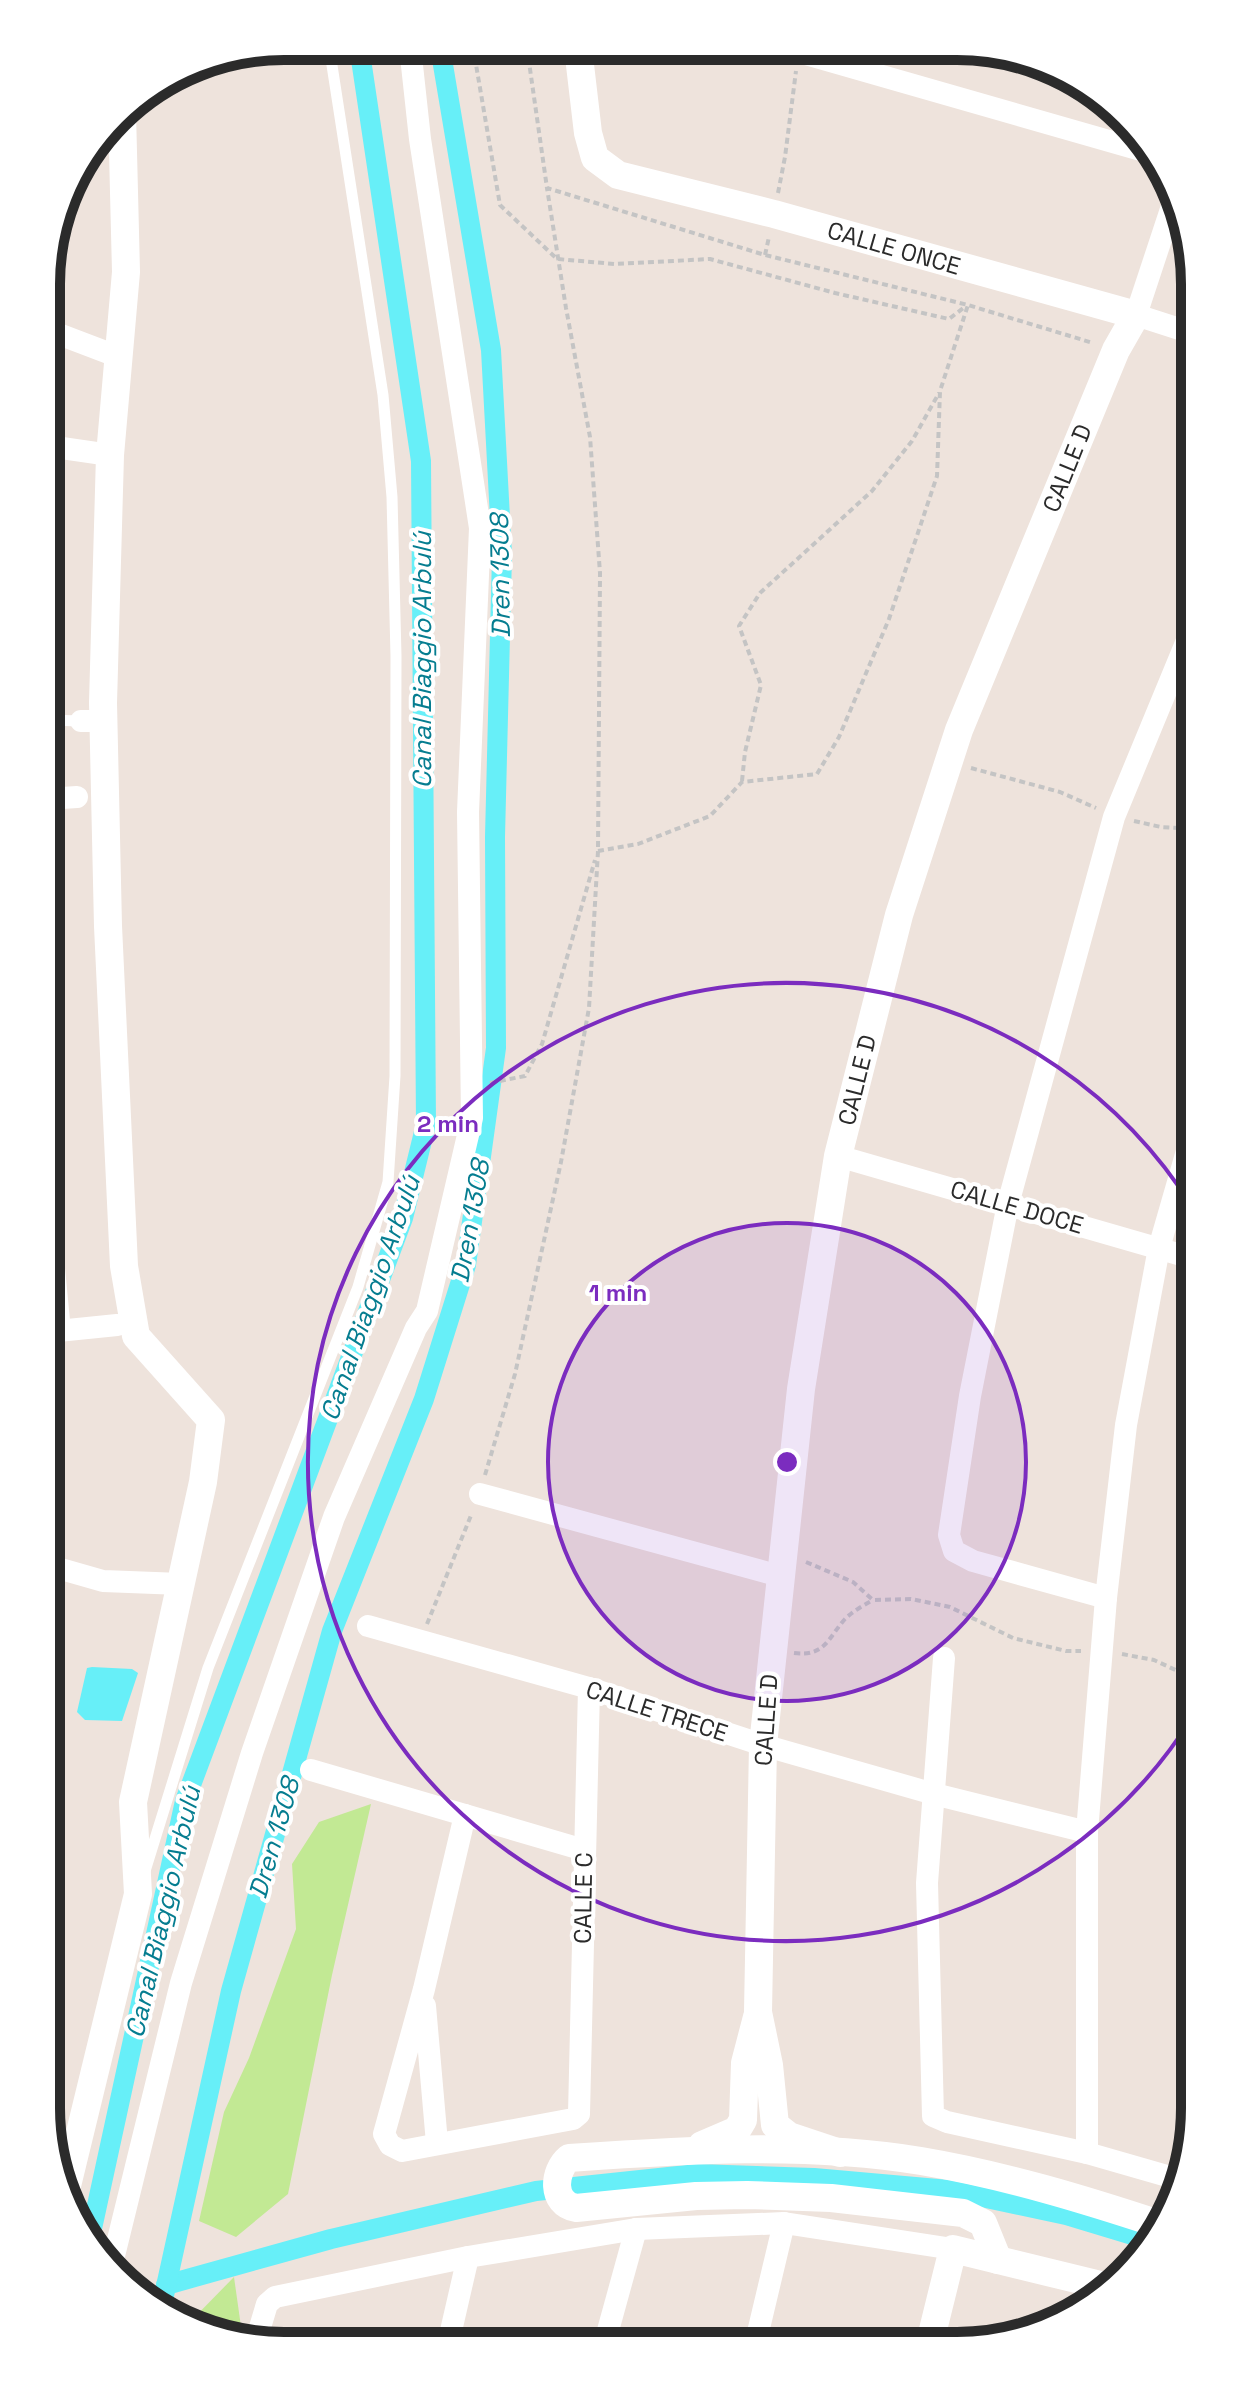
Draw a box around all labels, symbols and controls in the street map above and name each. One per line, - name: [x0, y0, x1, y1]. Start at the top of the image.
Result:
- street label: CALLE ONCE: [824, 214, 964, 282]
- street label: CALLE D: [1035, 419, 1099, 517]
- water label: Dren 1308: [482, 511, 518, 638]
- water label: Canal Biaggio Arbulú: [405, 530, 439, 789]
- street label: CALLE D: [831, 1032, 883, 1128]
- text: 2 min: [417, 1108, 479, 1139]
- water label: Dren 1308: [442, 1154, 498, 1285]
- water label: Canal Biaggio Arbulú: [312, 1170, 428, 1425]
- street label: CALLE DOCE: [947, 1173, 1087, 1241]
- text: 1 min: [589, 1277, 647, 1308]
- centre of rings: [773, 1448, 801, 1476]
- street label: CALLE TRECE: [582, 1673, 732, 1749]
- street label: CALLE D: [747, 1673, 785, 1767]
- water label: Dren 1308: [241, 1771, 308, 1902]
- water label: Canal Biaggio Arbulú: [118, 1782, 209, 2041]
- street label: CALLE C: [567, 1852, 599, 1944]

